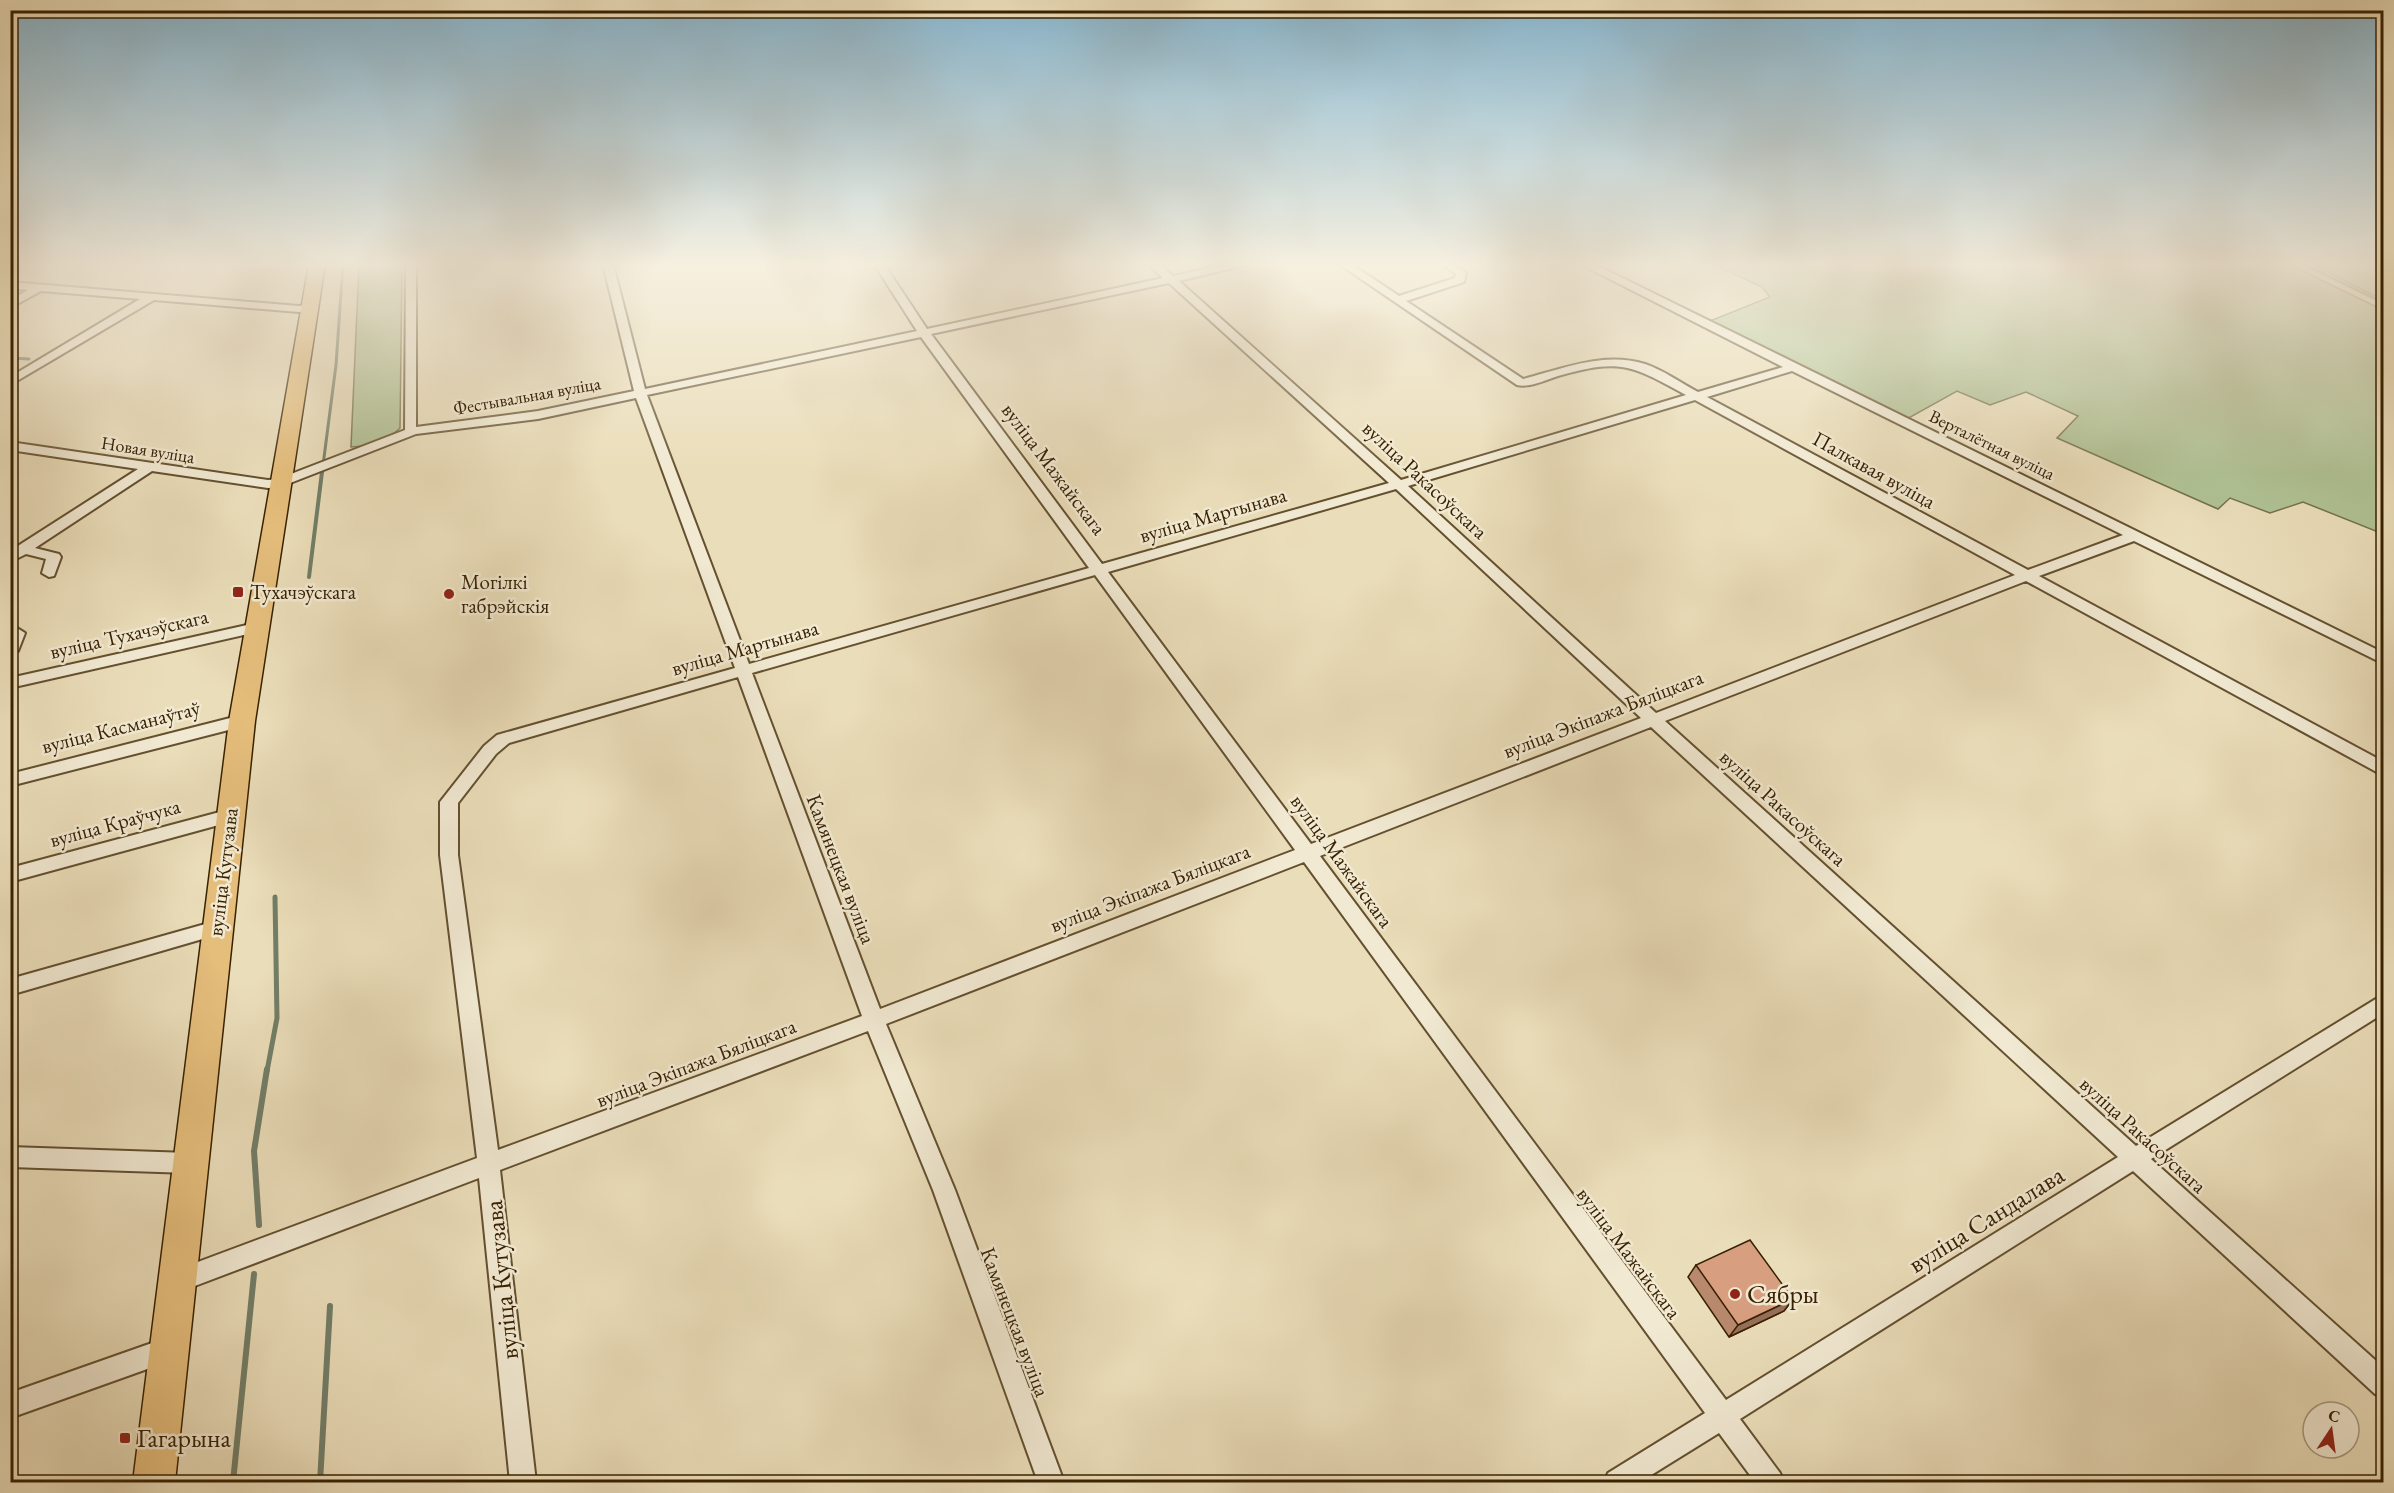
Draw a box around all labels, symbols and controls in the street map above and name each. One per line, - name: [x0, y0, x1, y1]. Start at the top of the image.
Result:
- street label: Фестывальная вуліца: [451, 371, 603, 420]
- street label: вуліца Мажайскага: [996, 397, 1113, 541]
- street label: Верталётная вуліца: [1926, 404, 2060, 485]
- street label: вуліца Ракасоўскага: [1357, 415, 1494, 545]
- street label: Палкавая вуліца: [1808, 425, 1941, 515]
- street label: Новая вуліца: [100, 431, 197, 468]
- street label: вуліца Мартынава: [1136, 480, 1290, 548]
- place label: Могілкі габрэйскія: [461, 568, 549, 619]
- place label: Тухачэўскага: [250, 578, 357, 605]
- marker: Тухачэўскага: [231, 585, 245, 599]
- marker: Могілкі габрэйскія: [442, 587, 456, 601]
- street label: вуліца Тухачэўскага: [47, 602, 211, 665]
- street label: вуліца Мартынава: [668, 613, 822, 681]
- street label: вуліца Экіпажа Бяліцкага: [1499, 663, 1707, 764]
- street label: вуліца Касманаўтаў: [39, 694, 204, 759]
- street label: вуліца Ракасоўскага: [1714, 743, 1853, 872]
- street label: вуліца Мажайскага: [1285, 789, 1400, 933]
- street label: Камянецкая вуліца: [801, 790, 883, 948]
- street label: вуліца Краўчука: [47, 792, 184, 853]
- street label: вуліца Кутузава: [201, 806, 244, 938]
- street label: вуліца Экіпажа Бяліцкага: [1046, 837, 1254, 938]
- street label: вуліца Экіпажа Бяліцкага: [592, 1012, 800, 1113]
- street label: вуліца Ракасоўскага: [2074, 1070, 2213, 1199]
- street label: вуліца Сандалава: [1901, 1157, 2071, 1281]
- street label: вуліца Мажайскага: [1571, 1181, 1688, 1325]
- street label: вуліца Кутузава: [476, 1198, 526, 1361]
- street label: Камянецкая вуліца: [975, 1243, 1057, 1401]
- place label: Сябры: [1747, 1277, 1819, 1311]
- marker: Сябры: [1728, 1287, 1742, 1301]
- north arrow: [2301, 1400, 2361, 1460]
- text: С: [2326, 1404, 2342, 1427]
- place label: Гагарына: [137, 1421, 231, 1455]
- marker: Гагарына: [118, 1431, 132, 1445]

